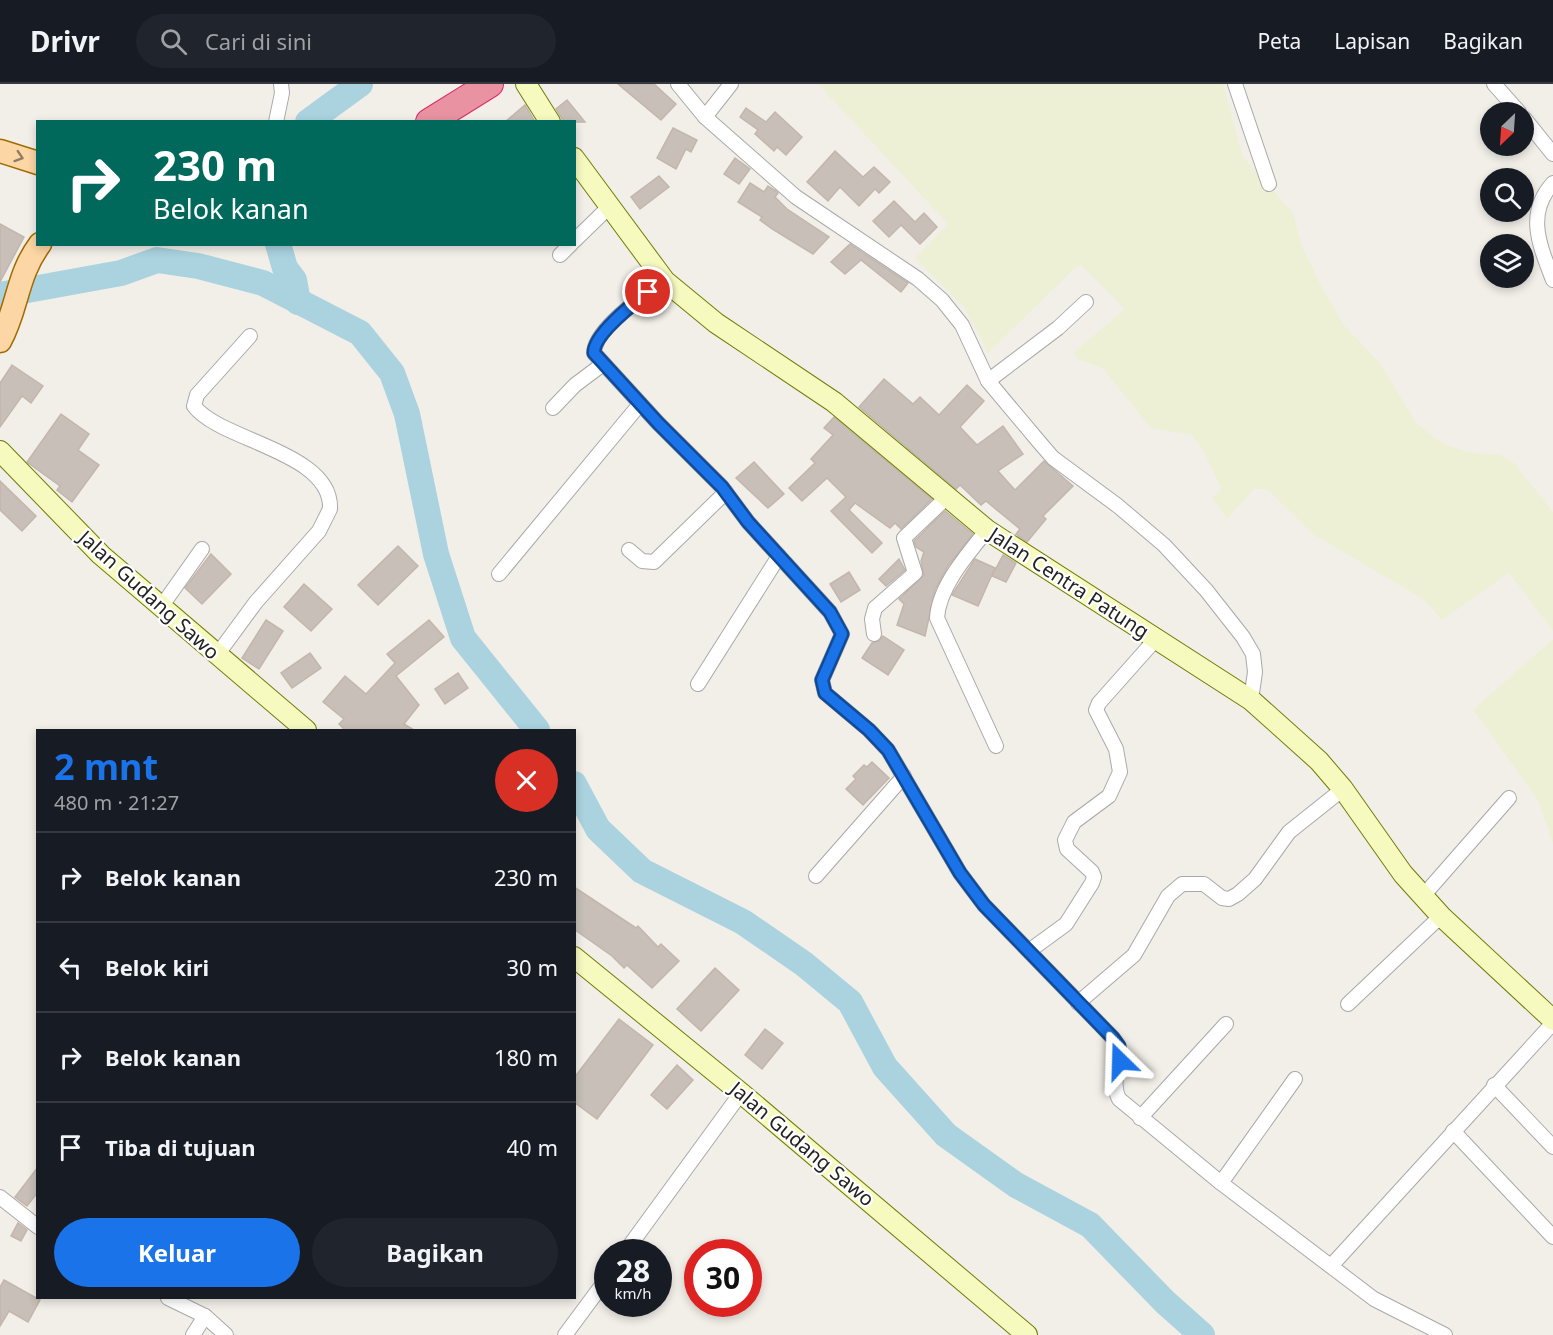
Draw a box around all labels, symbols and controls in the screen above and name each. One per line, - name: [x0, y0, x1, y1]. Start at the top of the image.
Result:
- search box: [136, 14, 556, 68]
- text: Drivr: [30, 22, 100, 60]
- icon: search: [157, 25, 190, 58]
- text: Cari di sini: [205, 26, 312, 56]
- text: Peta: [1257, 27, 1301, 55]
- text: Lapisan: [1334, 27, 1410, 55]
- text: Bagikan: [1443, 27, 1523, 55]
- north arrow: [1480, 102, 1534, 156]
- map controls: [1480, 102, 1534, 288]
- text: 230 m: [153, 136, 277, 193]
- icon: right: [54, 144, 132, 222]
- one-way arrow: [13, 150, 24, 163]
- button: search: [1480, 168, 1534, 222]
- text: Belok kanan: [153, 190, 309, 227]
- button: layers: [1480, 234, 1534, 288]
- pin: [622, 266, 673, 317]
- icon: arrive: [631, 275, 664, 308]
- street label: Jalan Centra Patung: [982, 520, 1155, 645]
- street label: Jalan Gudang Sawo: [72, 523, 226, 665]
- text: 2 mnt: [54, 742, 158, 791]
- button: close: [495, 749, 558, 812]
- text: 480 m · 21:27: [54, 789, 179, 816]
- icon: right: [54, 861, 87, 894]
- text: Belok kanan: [105, 862, 241, 892]
- text: 230 m: [494, 862, 558, 892]
- icon: left: [54, 951, 87, 984]
- text: Belok kiri: [105, 952, 209, 982]
- text: 30 m: [507, 952, 558, 982]
- position arrow: [1088, 1029, 1152, 1093]
- icon: right: [54, 1041, 87, 1074]
- text: Belok kanan: [105, 1042, 241, 1072]
- text: 180 m: [494, 1042, 558, 1072]
- street label: Jalan Gudang Sawo: [723, 1074, 880, 1212]
- icon: arrive: [54, 1131, 87, 1164]
- text: Tiba di tujuan: [105, 1132, 255, 1162]
- text: 40 m: [507, 1132, 558, 1162]
- button: Keluar: [54, 1218, 300, 1287]
- button: Bagikan: [312, 1218, 558, 1287]
- speed limit sign: 30: [684, 1239, 762, 1317]
- text: 28: [616, 1250, 650, 1291]
- text: km/h: [615, 1283, 651, 1303]

